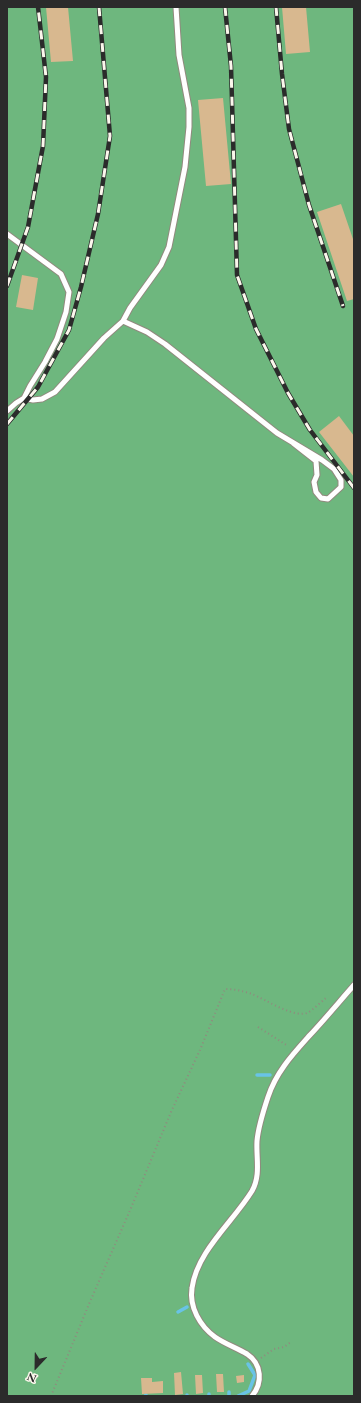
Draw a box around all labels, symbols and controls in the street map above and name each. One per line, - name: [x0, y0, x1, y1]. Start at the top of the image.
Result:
- north arrow: [16, 1347, 56, 1387]
- text: N: [25, 1370, 38, 1386]

